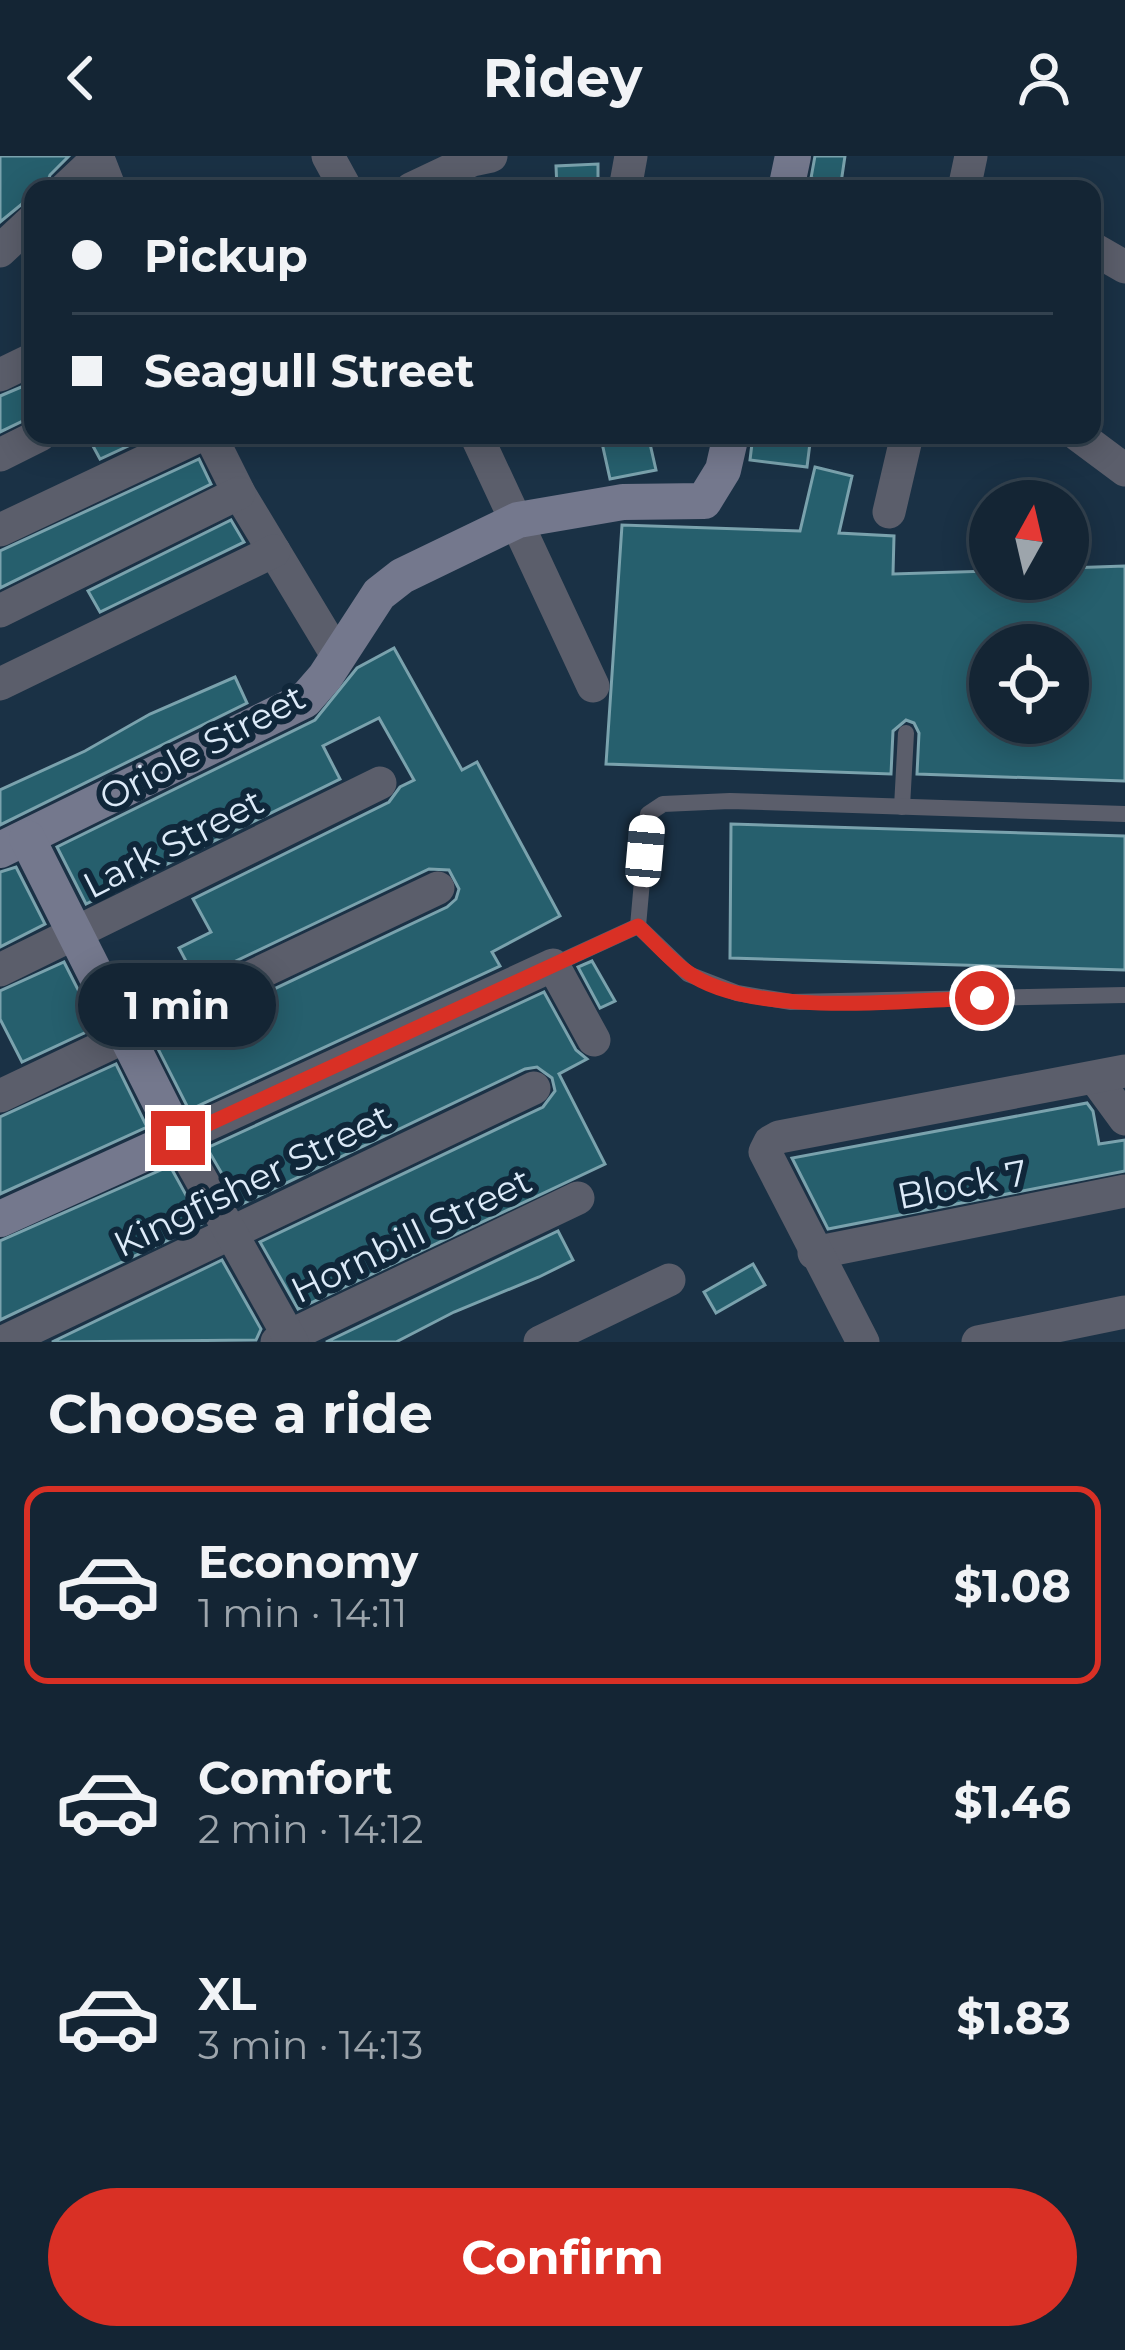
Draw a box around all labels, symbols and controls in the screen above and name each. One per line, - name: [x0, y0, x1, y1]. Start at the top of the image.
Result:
- icon: back: [48, 45, 114, 111]
- text: Ridey: [483, 45, 642, 111]
- icon: person: [1011, 45, 1077, 111]
- text: Pickup: [144, 228, 308, 283]
- text: Seagull Street: [144, 343, 474, 398]
- north arrow: [969, 480, 1089, 600]
- map controls: [969, 480, 1089, 744]
- button: locate: [969, 624, 1089, 744]
- street label: Oriole Street: [92, 674, 312, 820]
- street label: Lark Street: [76, 779, 270, 907]
- car: [624, 814, 666, 888]
- callout: 1 min: [79, 964, 277, 1048]
- route start: [955, 971, 1009, 1025]
- text: 1 min: [124, 981, 230, 1029]
- street label: Kingfisher Street: [106, 1094, 398, 1266]
- route end: [151, 1111, 205, 1165]
- street label: Block 7: [893, 1150, 1031, 1218]
- street label: Hornbill Street: [284, 1158, 538, 1312]
- text: Choose a ride: [48, 1381, 433, 1447]
- icon: car: [54, 1531, 162, 1639]
- text: Economy: [198, 1534, 418, 1589]
- text: $1.08: [954, 1558, 1071, 1613]
- text: 1 min · 14:11: [198, 1589, 407, 1637]
- icon: car: [54, 1747, 162, 1855]
- text: Comfort: [198, 1750, 393, 1805]
- text: $1.46: [954, 1774, 1071, 1829]
- text: 2 min · 14:12: [198, 1805, 423, 1853]
- icon: car: [54, 1963, 162, 2071]
- text: XL: [198, 1966, 256, 2021]
- text: $1.83: [957, 1990, 1071, 2045]
- text: 3 min · 14:13: [198, 2021, 423, 2069]
- button: Confirm: [48, 2188, 1077, 2326]

